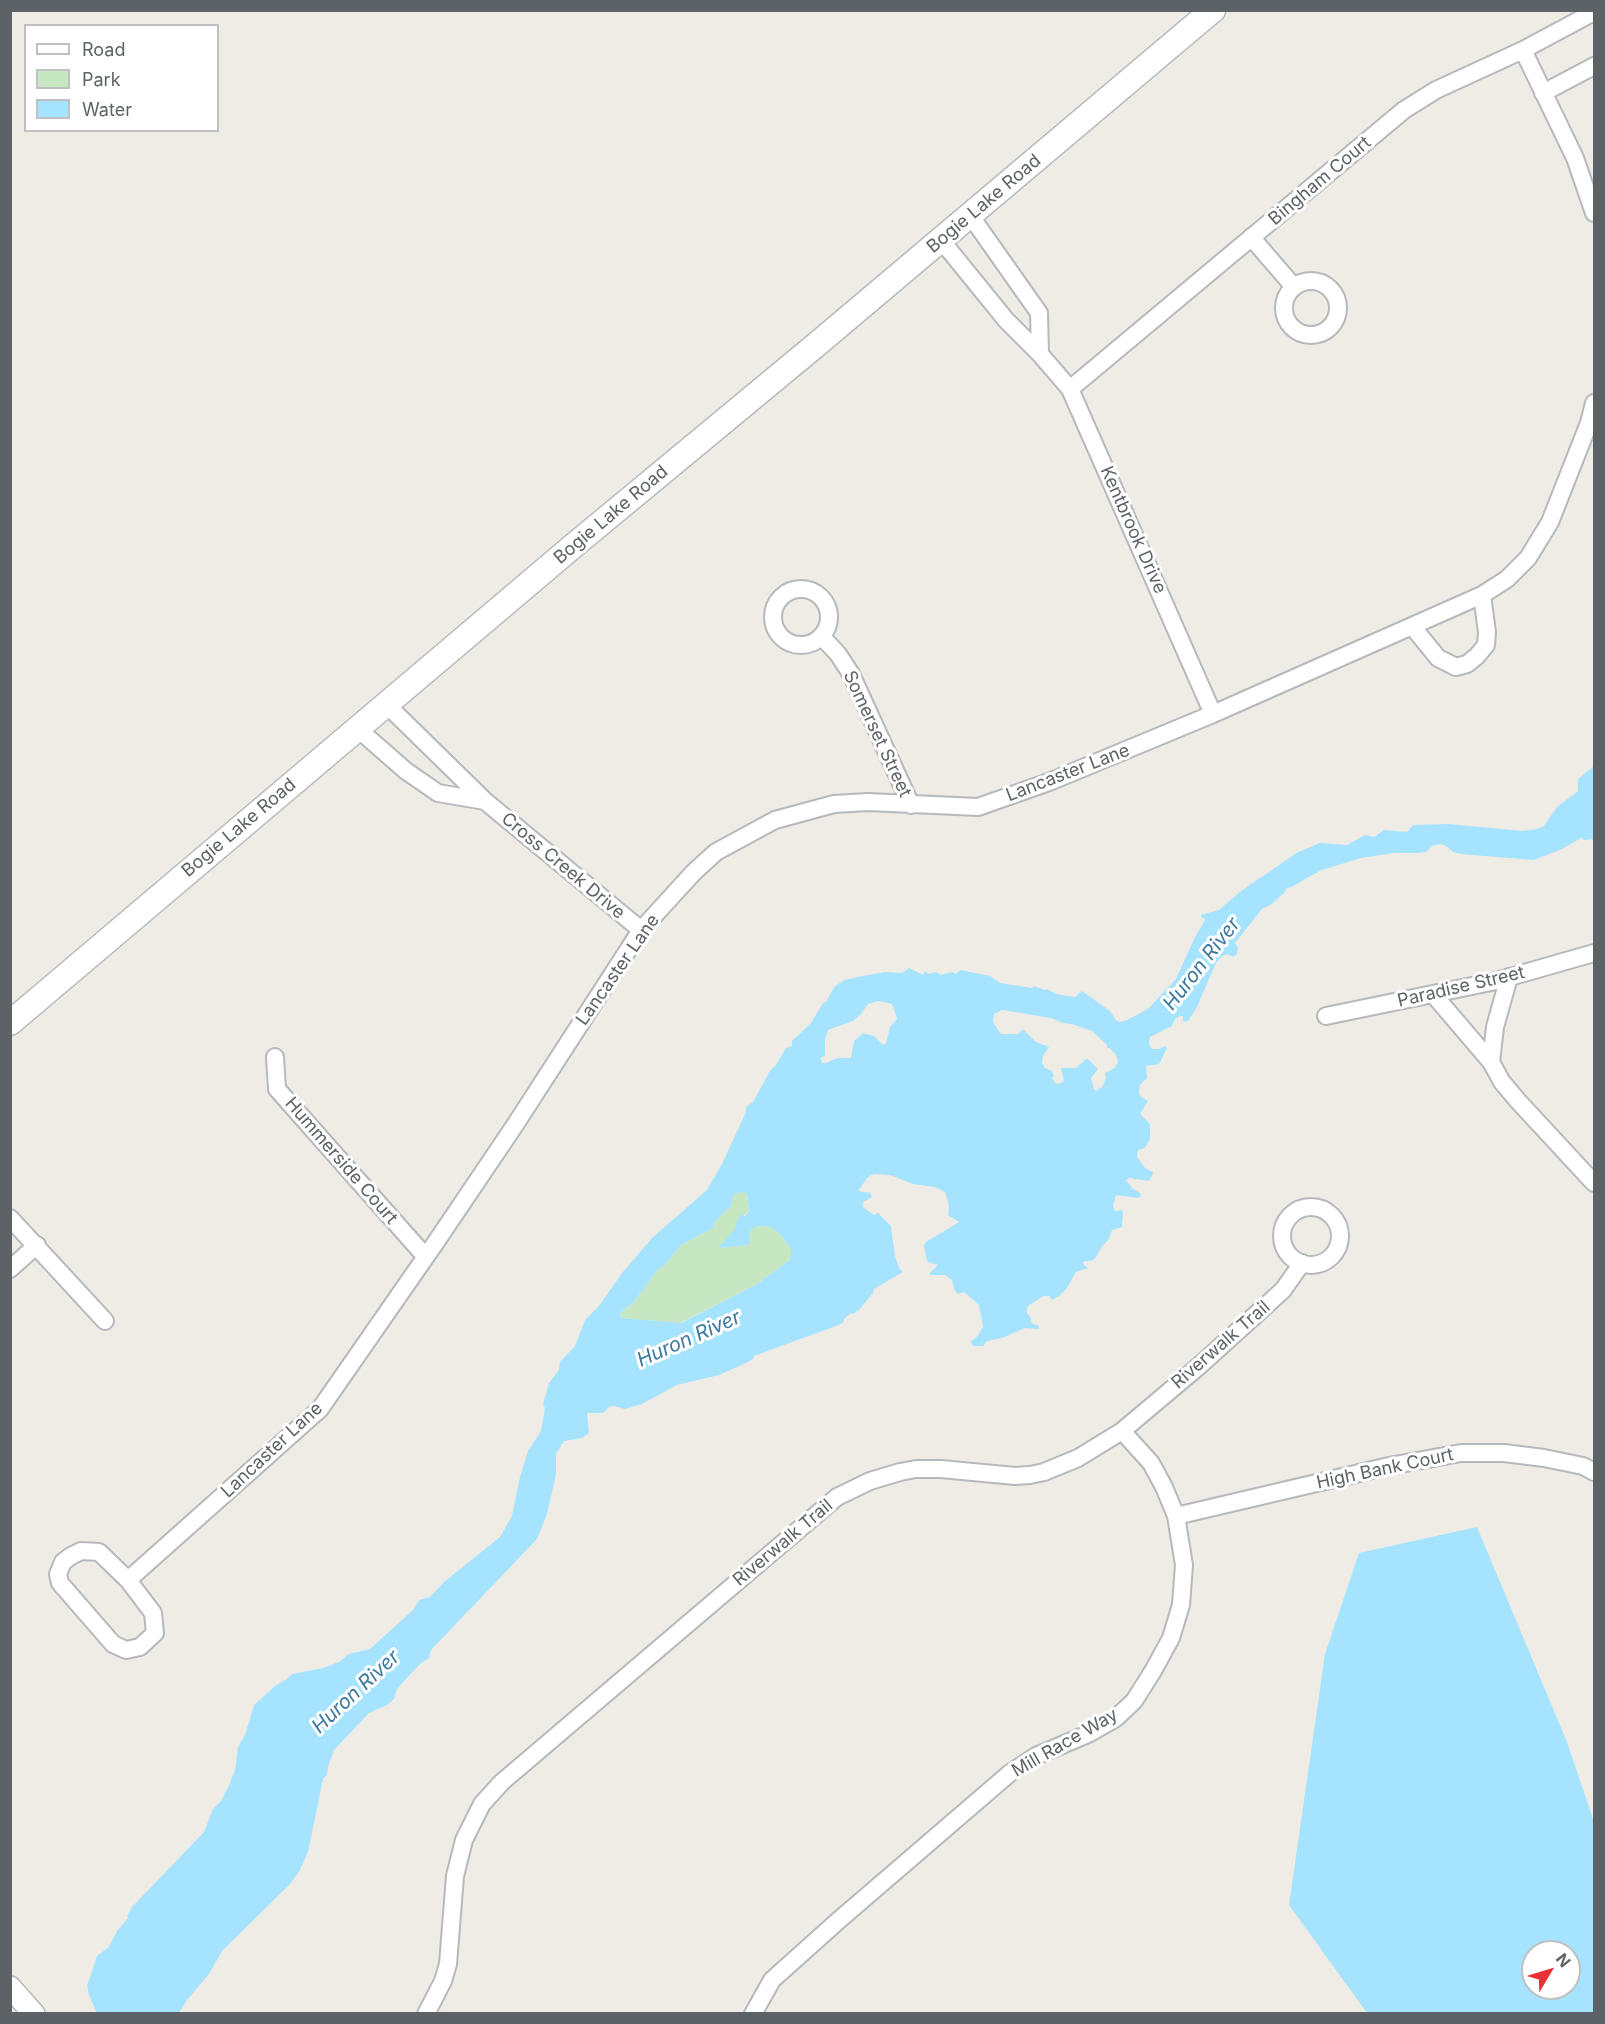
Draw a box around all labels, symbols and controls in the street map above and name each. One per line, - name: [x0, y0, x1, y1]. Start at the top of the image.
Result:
- legend: [24, 24, 219, 132]
- text: Road: [82, 39, 125, 60]
- text: Park: [82, 69, 121, 90]
- text: Water: [82, 99, 132, 120]
- street label: Bingham Court: [1264, 132, 1376, 230]
- street label: Bogie Lake Road: [923, 150, 1045, 258]
- street label: Bogie Lake Road: [550, 461, 672, 569]
- street label: Kentbrook Drive: [1095, 463, 1171, 597]
- street label: Somerset Street: [838, 667, 916, 801]
- street label: Lancaster Lane: [1003, 740, 1133, 806]
- street label: Bogie Lake Road: [178, 774, 300, 882]
- street label: Cross Creek Drive: [497, 808, 629, 924]
- street label: Lancaster Lane: [572, 910, 664, 1030]
- water label: Huron River: [1158, 913, 1246, 1015]
- street label: Paradise Street: [1395, 962, 1527, 1012]
- street label: Hummerside Court: [280, 1093, 402, 1229]
- street label: Riverwalk Trail: [1167, 1296, 1275, 1394]
- water label: Huron River: [633, 1305, 745, 1373]
- street label: Lancaster Lane: [217, 1398, 327, 1502]
- street label: High Bank Court: [1315, 1444, 1455, 1494]
- street label: Riverwalk Trail: [729, 1495, 837, 1591]
- water label: Huron River: [307, 1645, 405, 1739]
- street label: Mill Race Way: [1008, 1704, 1122, 1782]
- north arrow: [1521, 1940, 1581, 2000]
- text: N: [1552, 1949, 1575, 1971]

